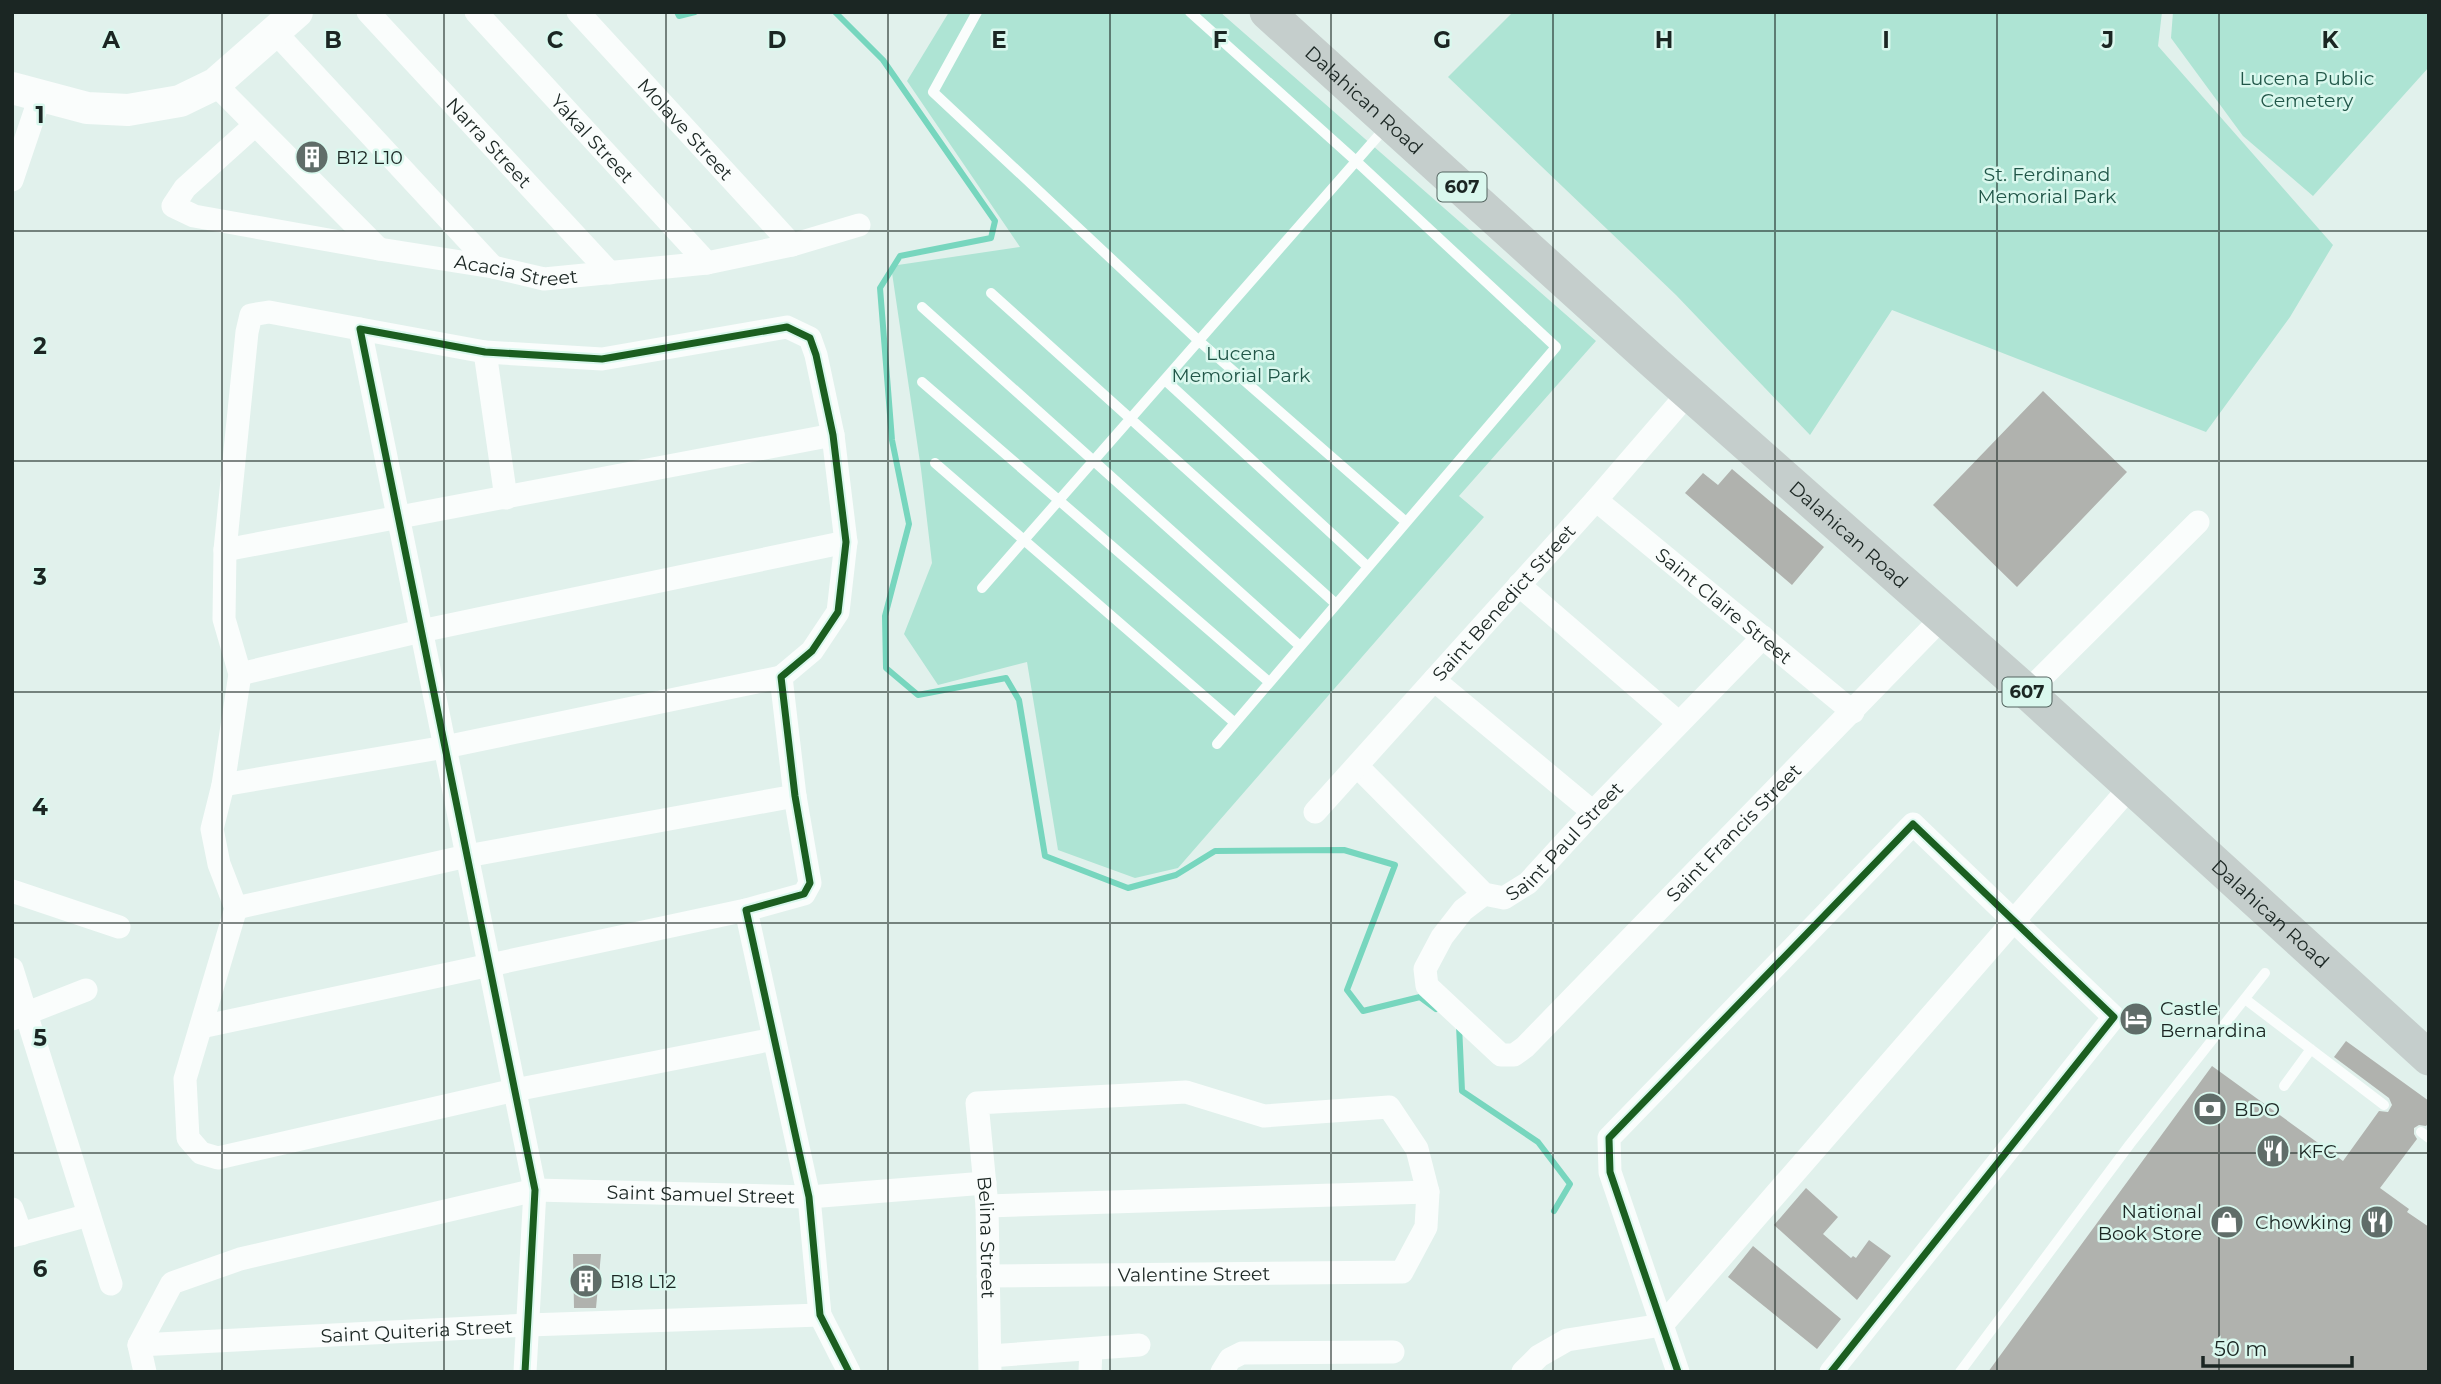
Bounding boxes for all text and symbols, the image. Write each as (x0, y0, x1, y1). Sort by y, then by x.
text: A (101, 26, 120, 54)
text: B (324, 26, 342, 54)
text: C (547, 26, 564, 54)
text: D (768, 26, 787, 54)
text: E (991, 26, 1007, 54)
text: F (1213, 26, 1228, 54)
text: G (1433, 26, 1451, 54)
text: H (1655, 26, 1673, 54)
text: I (1882, 26, 1890, 54)
text: J (2101, 26, 2114, 54)
text: K (2321, 26, 2339, 54)
street label: Dalahican Road (1300, 41, 1427, 159)
park label: Lucena Public Cemetery (2239, 67, 2375, 112)
street label: Molave Street (633, 74, 738, 185)
street label: Yakal Street (546, 90, 639, 188)
street label: Narra Street (441, 93, 536, 193)
text: 1 (35, 101, 45, 129)
building icon: B12 L10 (293, 138, 331, 176)
place label: B12 L10 (336, 146, 403, 169)
park label: St. Ferdinand Memorial Park (1978, 163, 2117, 208)
road number: 607 (1438, 172, 1486, 202)
street label: Acacia Street (453, 250, 579, 291)
text: 2 (33, 332, 47, 360)
park label: Lucena Memorial Park (1172, 342, 1311, 387)
street label: Dalahican Road (1784, 476, 1913, 593)
street label: Saint Benedict Street (1428, 520, 1581, 686)
street label: Saint Claire Street (1651, 543, 1797, 669)
text: 3 (32, 563, 47, 591)
road number: 607 (2002, 678, 2052, 706)
street label: Saint Francis Street (1662, 759, 1806, 907)
street label: Saint Paul Street (1502, 777, 1628, 906)
text: 4 (32, 793, 48, 821)
street label: Dalahican Road (2207, 855, 2334, 973)
place label: Castle Bernardina (2160, 997, 2267, 1042)
hotel icon: Castle Bernardina (2117, 1000, 2155, 1038)
text: 5 (33, 1024, 47, 1052)
bank icon: BDO (2191, 1090, 2229, 1128)
place label: BDO (2234, 1098, 2280, 1121)
restaurant icon: KFC (2254, 1132, 2292, 1170)
place label: KFC (2298, 1140, 2337, 1163)
street label: Belina Street (972, 1175, 1000, 1299)
street label: Saint Samuel Street (606, 1181, 796, 1209)
place label: National Book Store (2098, 1200, 2202, 1245)
shop icon: National Book Store (2208, 1203, 2246, 1241)
restaurant icon: Chowking (2358, 1203, 2396, 1241)
place label: Chowking (2255, 1211, 2352, 1234)
text: 6 (33, 1255, 48, 1283)
building icon: B18 L12 (567, 1262, 605, 1300)
street label: Valentine Street (1118, 1262, 1271, 1287)
place label: B18 L12 (610, 1270, 677, 1293)
street label: Saint Quiteria Street (320, 1315, 514, 1348)
scale bar (2203, 1324, 2352, 1368)
text: 50 m (2214, 1336, 2268, 1361)

